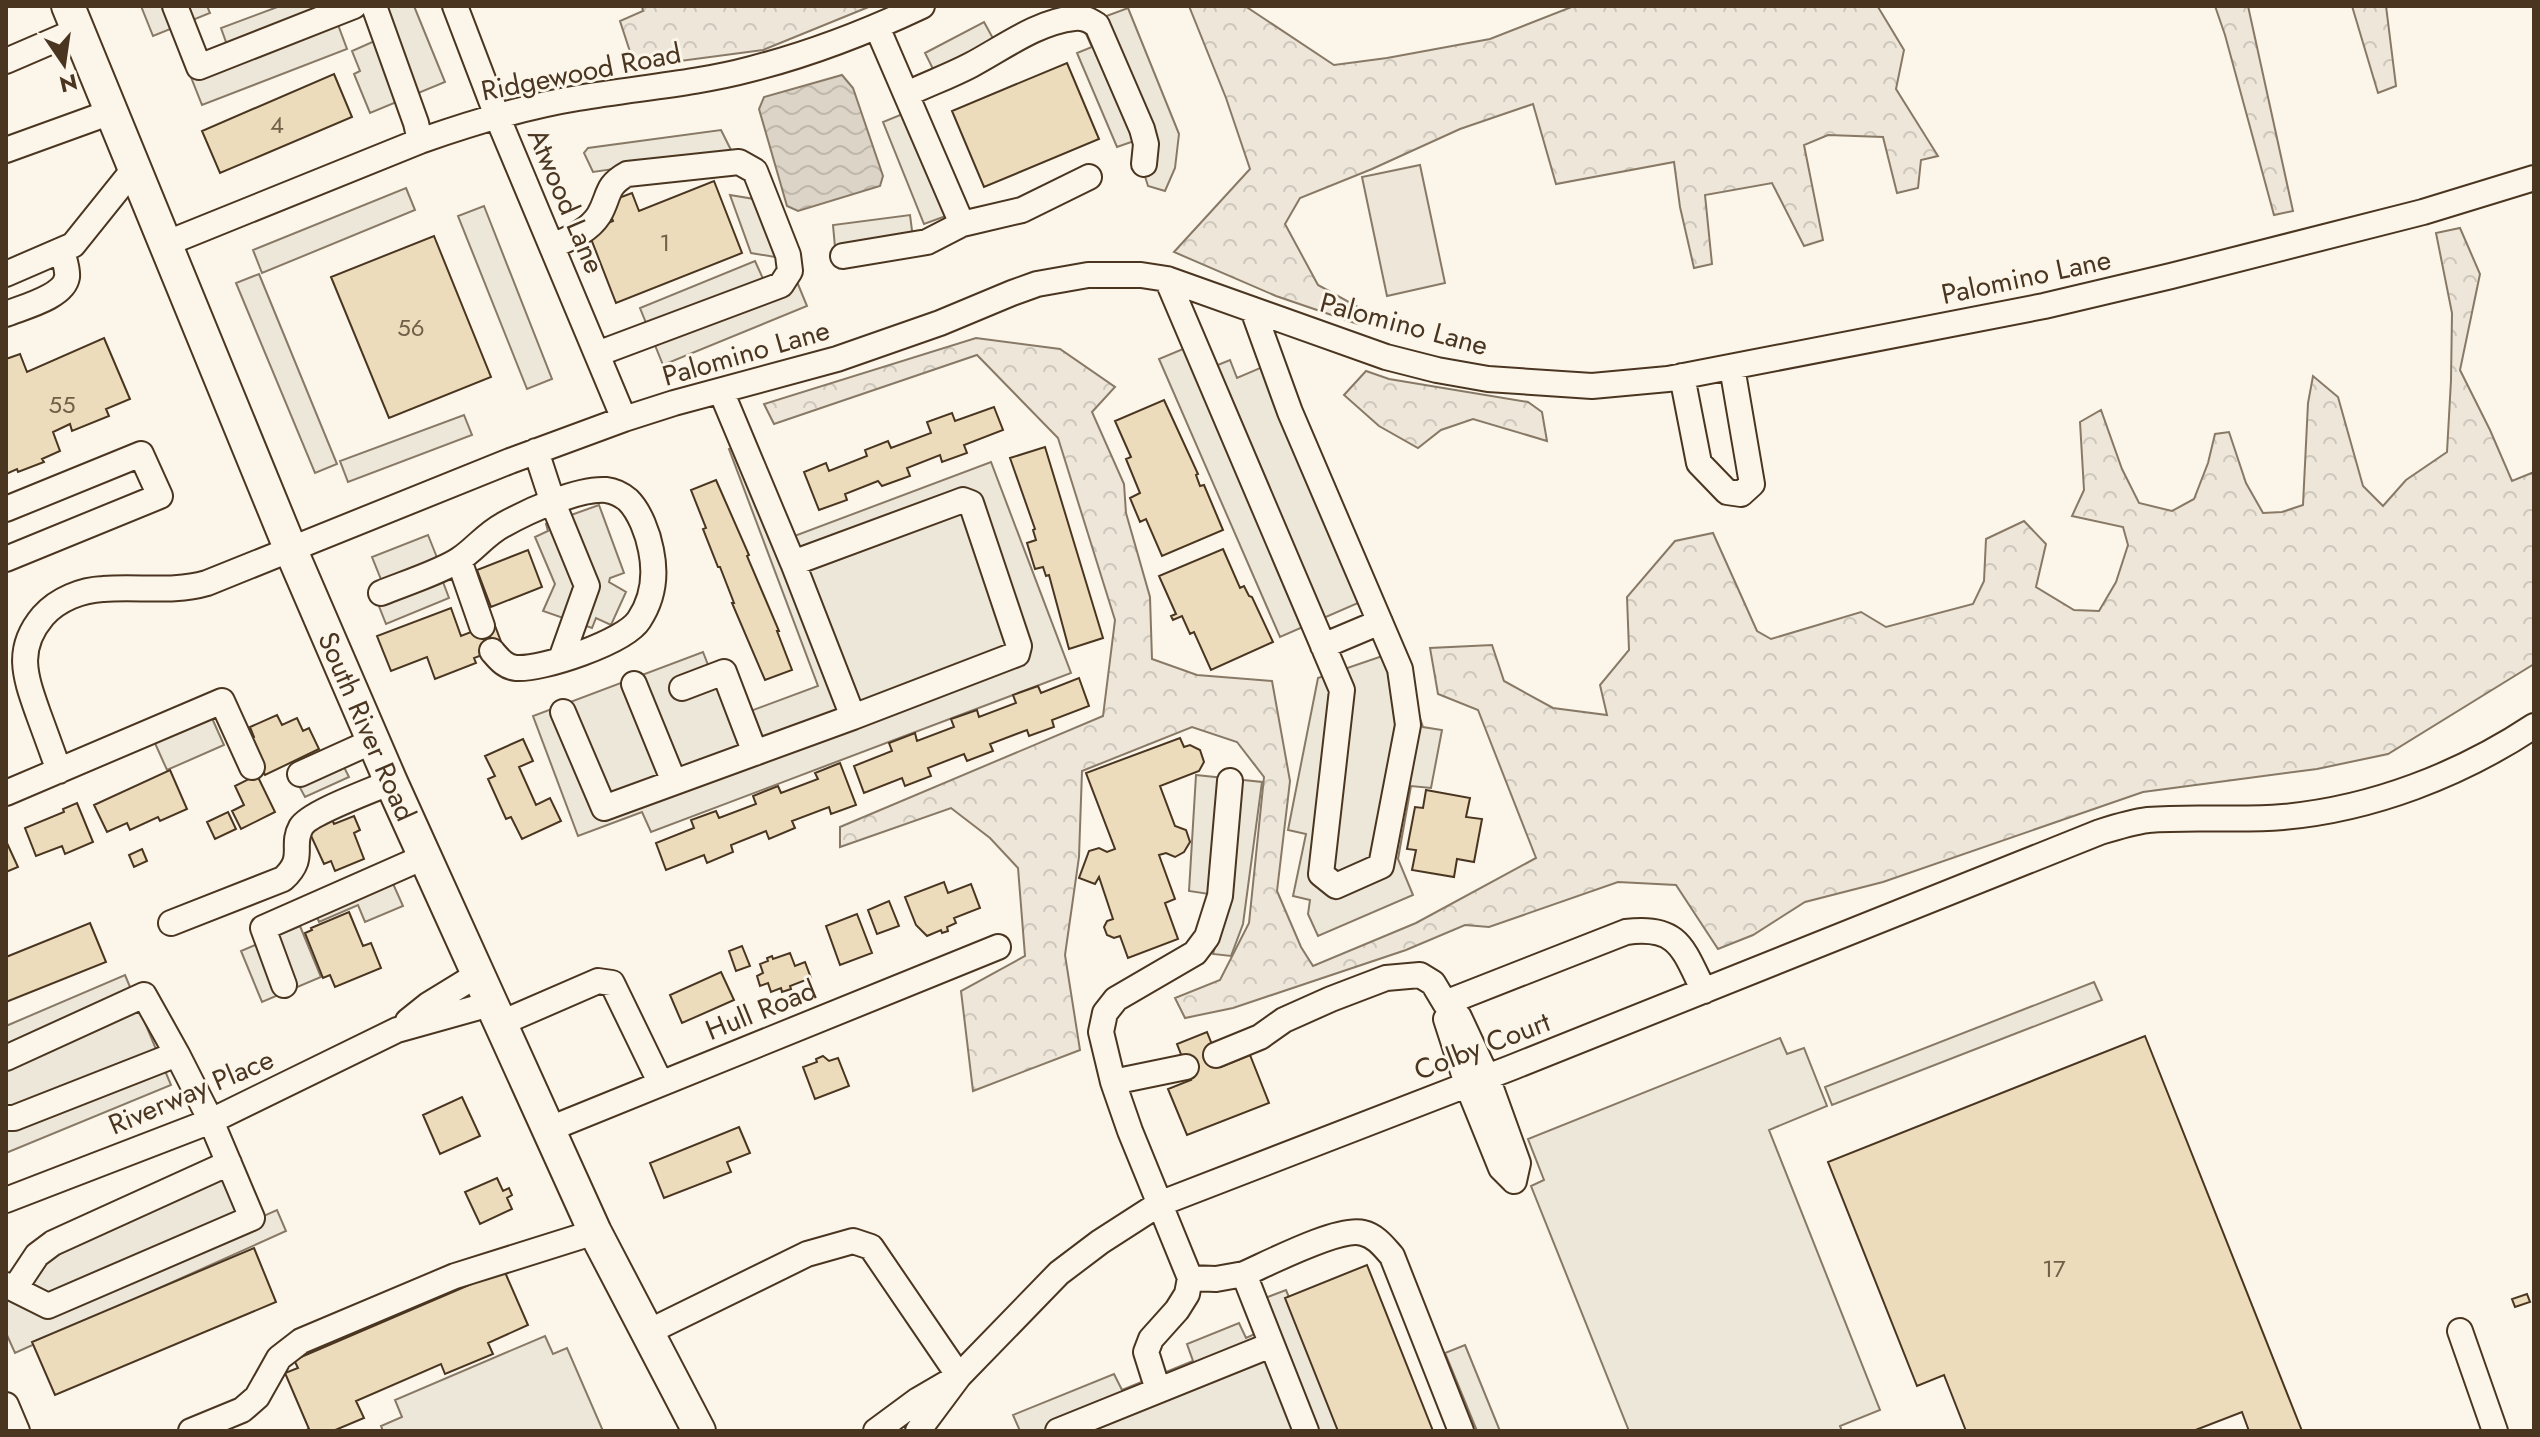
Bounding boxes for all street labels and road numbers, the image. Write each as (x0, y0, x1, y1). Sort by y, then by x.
street label: Ridgewood Road (478, 33, 684, 111)
street label: Atwood Lane (517, 122, 615, 280)
street label: Palomino Lane (1937, 239, 2115, 315)
street label: Palomino Lane (1315, 282, 1493, 366)
street label: Palomino Lane (657, 310, 835, 396)
street label: South River Road (308, 625, 427, 828)
street label: Hull Road (699, 969, 823, 1051)
street label: Colby Court (1408, 1001, 1556, 1091)
street label: Riverway Place (102, 1039, 280, 1145)

